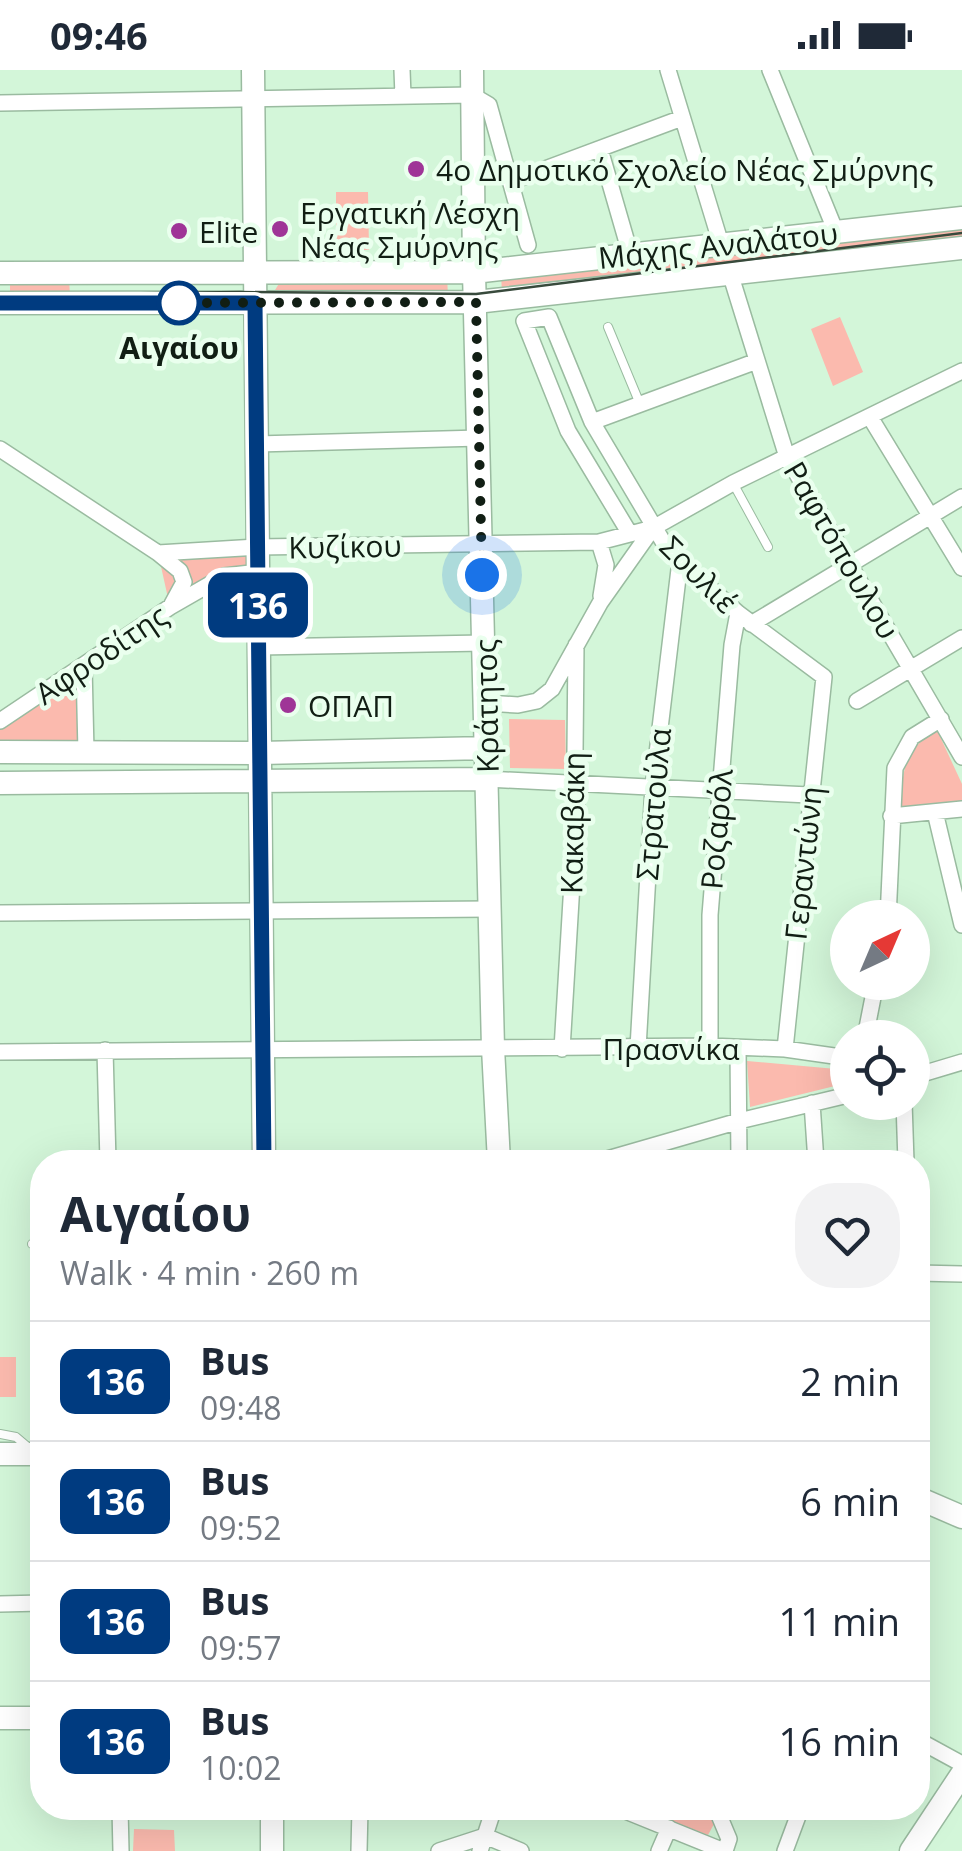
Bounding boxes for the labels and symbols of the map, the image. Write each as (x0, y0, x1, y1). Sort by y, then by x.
place label: 4o Δημοτικό Σχολείο Νέας Σμύρνης (436, 149, 934, 190)
marker: 4o Δημοτικό Σχολείο Νέας Σμύρνης (405, 158, 427, 180)
place label: Εργατική Λέσχη Νέας Σμύρνης (300, 192, 520, 267)
place label: Elite (199, 211, 258, 252)
street label: Μάχης Αναλάτου (596, 212, 840, 278)
marker: Εργατική Λέσχη Νέας Σμύρνης (269, 218, 291, 240)
marker: Elite (168, 220, 190, 242)
marker: Αιγαίου (158, 282, 200, 324)
place label: Αιγαίου (119, 327, 239, 368)
street label: Ραφτόπουλου (775, 454, 909, 646)
street label: Κυζίκου (288, 525, 402, 567)
street label: Σουλιέ (651, 526, 747, 622)
your location (457, 550, 507, 600)
line badge: 136 (200, 572, 316, 638)
street label: Αφροδίτης (27, 595, 175, 713)
street label: Κράτητος (464, 639, 508, 773)
place label: ΟΠΑΠ (308, 685, 394, 726)
marker: ΟΠΑΠ (277, 694, 299, 716)
street label: Στρατούλα (626, 726, 680, 882)
street label: Κακαβάκη (550, 752, 594, 894)
street label: Ροζαρόλ (690, 766, 742, 891)
street label: Γεραντώνη (775, 784, 831, 942)
north arrow (830, 900, 930, 1000)
street label: Πρασνίκα (602, 1028, 740, 1069)

